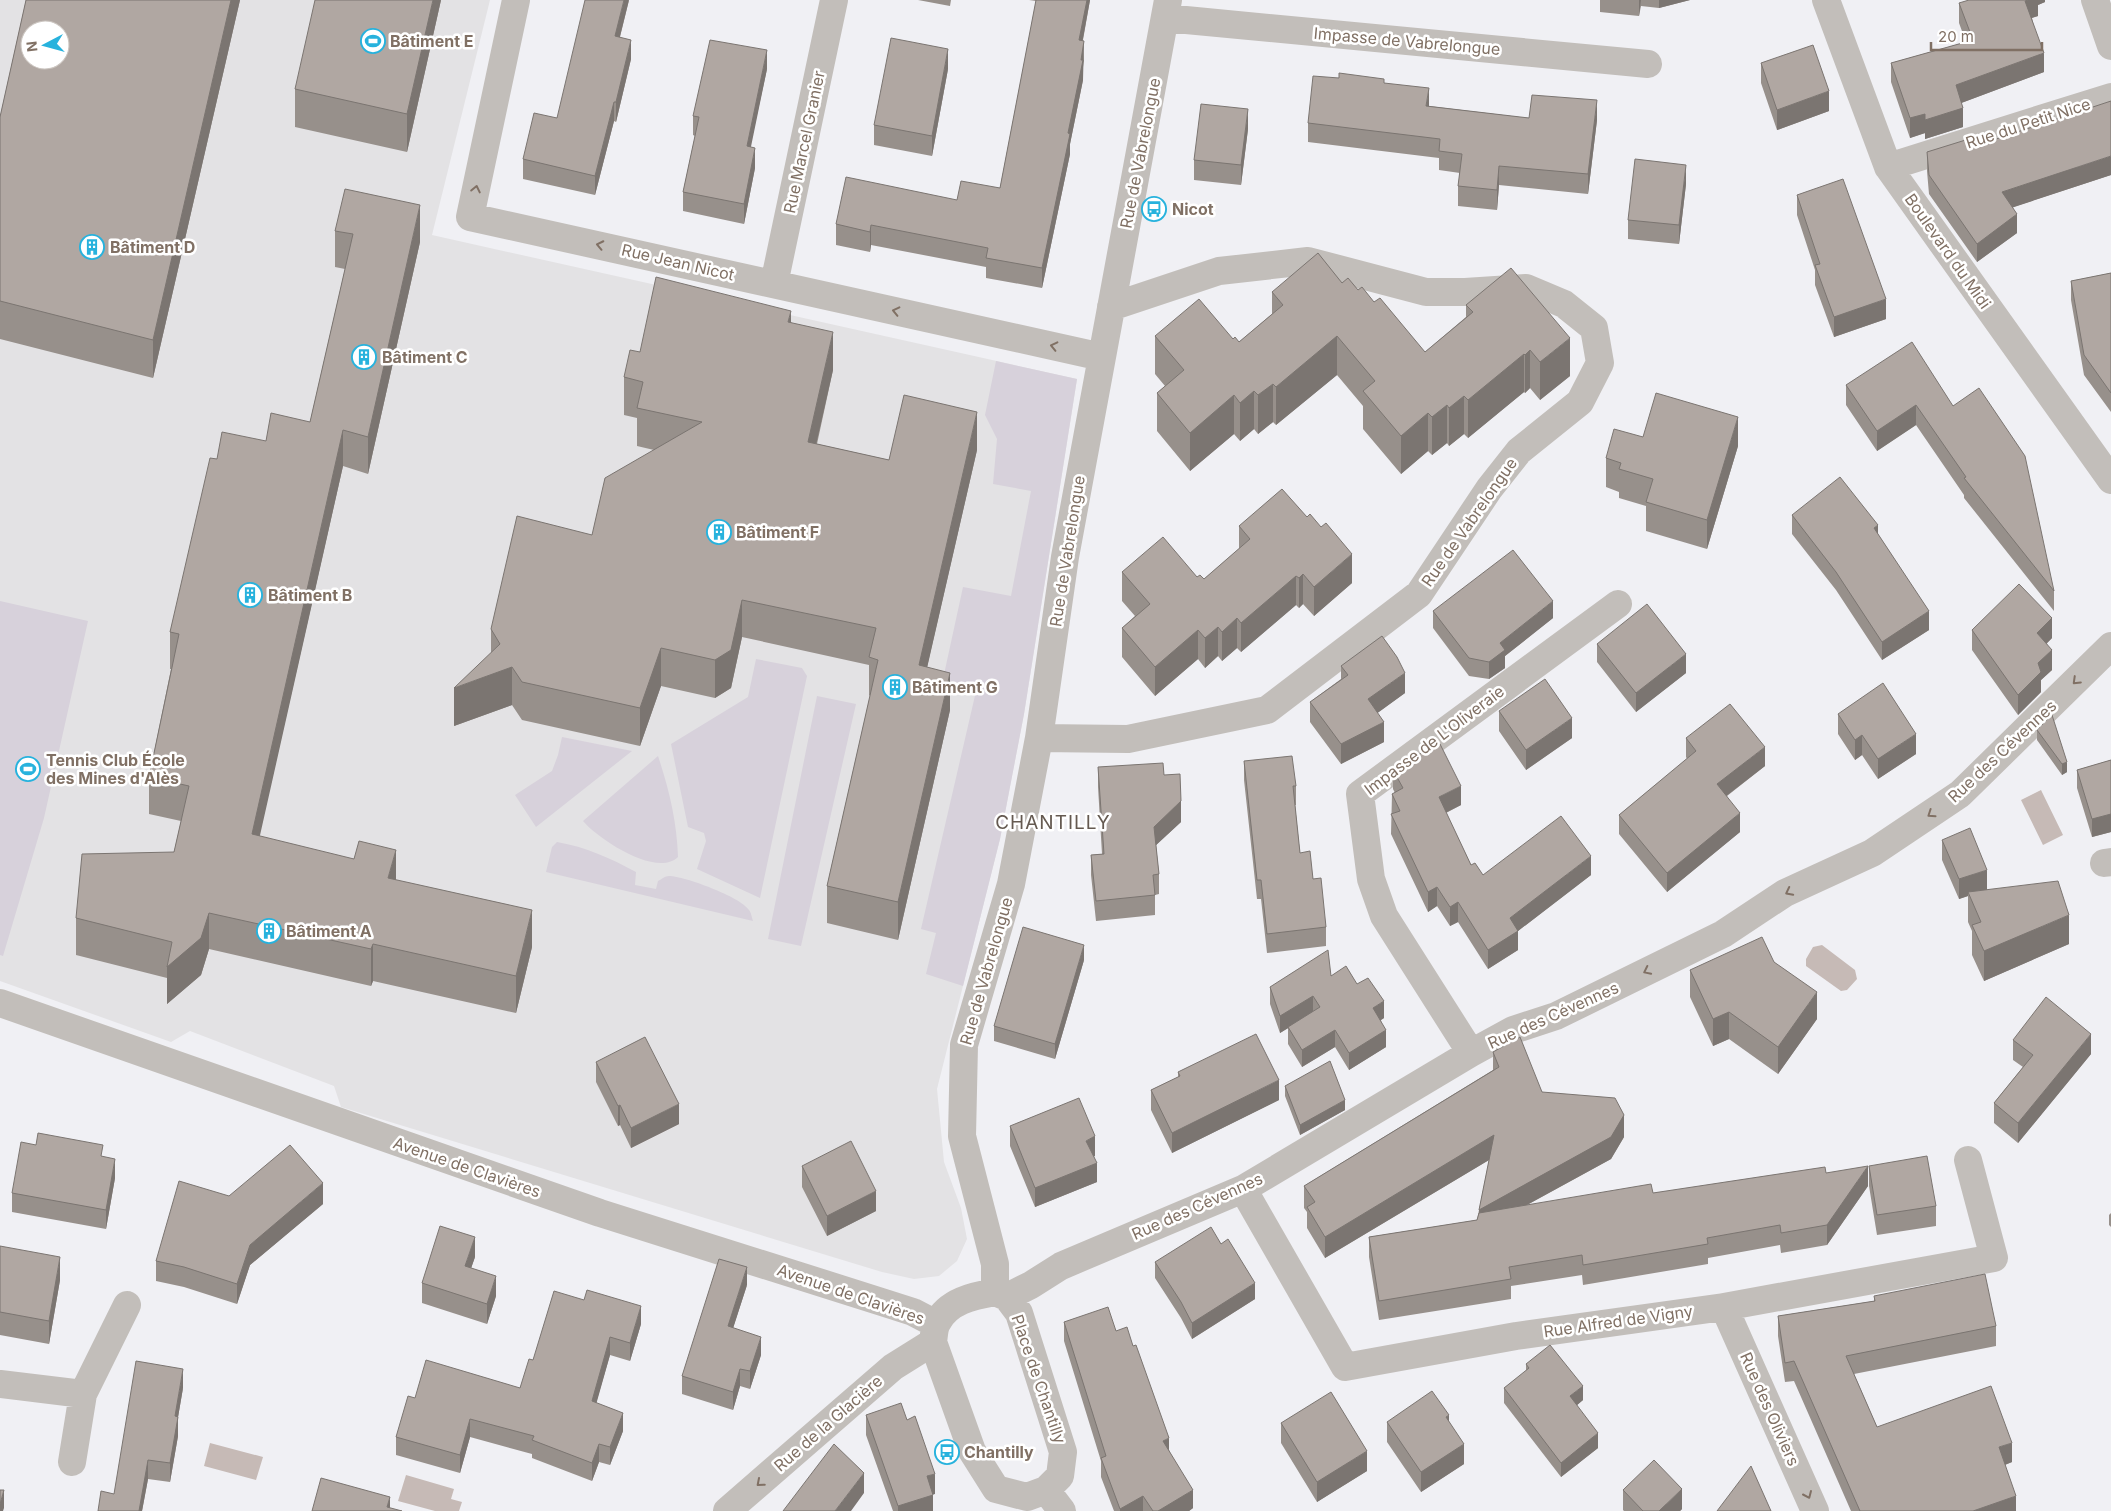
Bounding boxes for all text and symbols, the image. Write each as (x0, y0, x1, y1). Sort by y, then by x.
north arrow (20, 20, 70, 70)
scale bar (1931, 20, 2042, 52)
street label: Impasse de Vabrelongue (1313, 23, 1501, 59)
text: 20 m (1938, 27, 1974, 46)
sports icon: Bâtiment E (360, 28, 386, 54)
place label: Bâtiment E (390, 31, 474, 51)
text: N (23, 40, 41, 53)
street label: Rue Marcel Granier (779, 69, 829, 215)
street label: Rue de Vabrelongue (1116, 76, 1164, 230)
street label: Rue du Petit Nice (1963, 93, 2093, 153)
one-way arrow (470, 184, 481, 193)
street label: Boulevard du Midi (1901, 190, 1995, 312)
bus stop icon: Nicot (1141, 196, 1167, 222)
place label: Nicot (1172, 199, 1214, 219)
building icon: Bâtiment D (79, 234, 105, 260)
place label: Bâtiment D (110, 237, 195, 257)
street label: Rue Jean Nicot (620, 239, 736, 285)
one-way arrow (596, 240, 605, 251)
one-way arrow (891, 306, 900, 317)
one-way arrow (1050, 341, 1059, 352)
building icon: Bâtiment C (351, 344, 377, 370)
place label: Bâtiment C (382, 347, 468, 367)
street label: Rue de Vabrelongue (1417, 454, 1521, 590)
street label: Rue de Vabrelongue (1045, 474, 1089, 628)
building icon: Bâtiment F (706, 519, 732, 545)
place label: Bâtiment F (736, 522, 819, 542)
building icon: Bâtiment B (237, 582, 263, 608)
place label: Bâtiment B (268, 585, 352, 605)
building icon: Bâtiment G (882, 674, 908, 700)
one-way arrow (2073, 675, 2082, 684)
place label: Bâtiment G (912, 677, 998, 697)
street label: Impasse de L'Oliveraie (1360, 681, 1508, 799)
street label: Rue des Cévennes (1944, 696, 2060, 806)
place label: Tennis Club École des Mines d'Alès (46, 750, 185, 788)
sports icon: Tennis Club École des Mines d'Alès (15, 756, 41, 782)
one-way arrow (1927, 808, 1937, 817)
district label: CHANTILLY (995, 811, 1111, 834)
one-way arrow (1785, 886, 1794, 896)
street label: Rue de Vabrelongue (955, 895, 1017, 1047)
building icon: Bâtiment A (256, 918, 282, 944)
place label: Bâtiment A (286, 921, 372, 941)
one-way arrow (1644, 965, 1653, 975)
street label: Rue des Cévennes (1485, 977, 1621, 1053)
street label: Avenue de Clavières (391, 1132, 543, 1202)
street label: Rue des Cévennes (1129, 1168, 1265, 1244)
street label: Avenue de Clavières (775, 1259, 927, 1329)
street label: Rue Alfred de Vigny (1542, 1301, 1694, 1341)
street label: Place de Chantilly (1008, 1312, 1070, 1446)
street label: Rue des Oliviers (1736, 1349, 1804, 1469)
street label: Rue de la Glacière (770, 1371, 886, 1475)
bus stop icon: Chantilly (934, 1439, 960, 1465)
place label: Chantilly (964, 1442, 1034, 1462)
one-way arrow (756, 1477, 765, 1486)
one-way arrow (1802, 1490, 1813, 1499)

